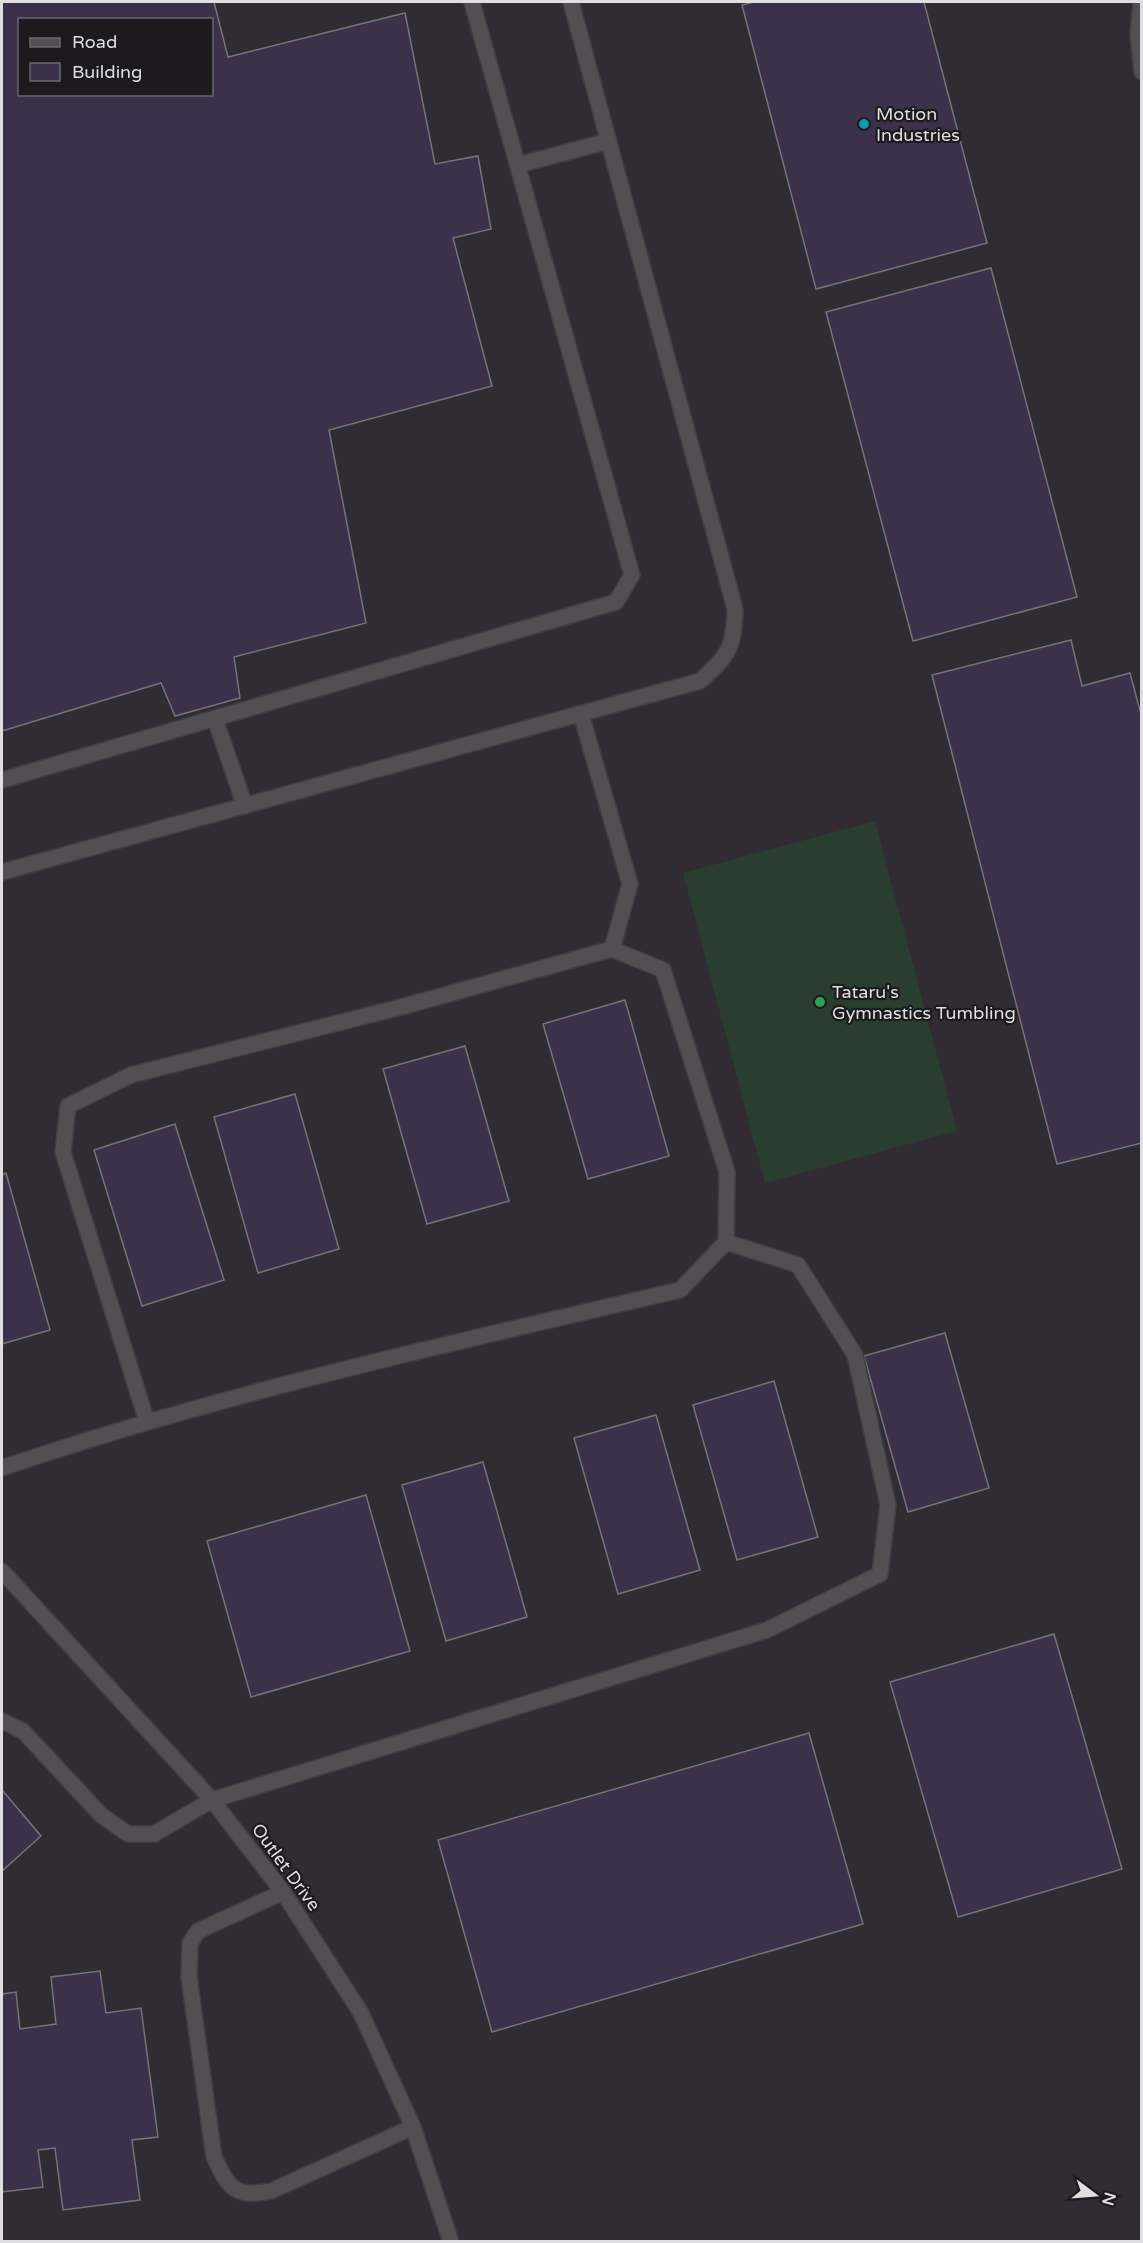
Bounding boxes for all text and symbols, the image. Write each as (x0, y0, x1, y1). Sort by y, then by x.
legend (18, 18, 213, 96)
text: Road (72, 31, 117, 53)
text: Building (72, 61, 142, 83)
place label: Motion Industries (876, 103, 960, 146)
marker: Motion Industries (857, 117, 871, 131)
place label: Tataru's Gymnastics Tumbling (832, 981, 1016, 1024)
marker: Tataru's Gymnastics Tumbling (813, 995, 827, 1009)
street label: Outlet Drive (247, 1819, 325, 1915)
north arrow (1065, 2165, 1125, 2225)
text: N (1097, 2190, 1120, 2208)

